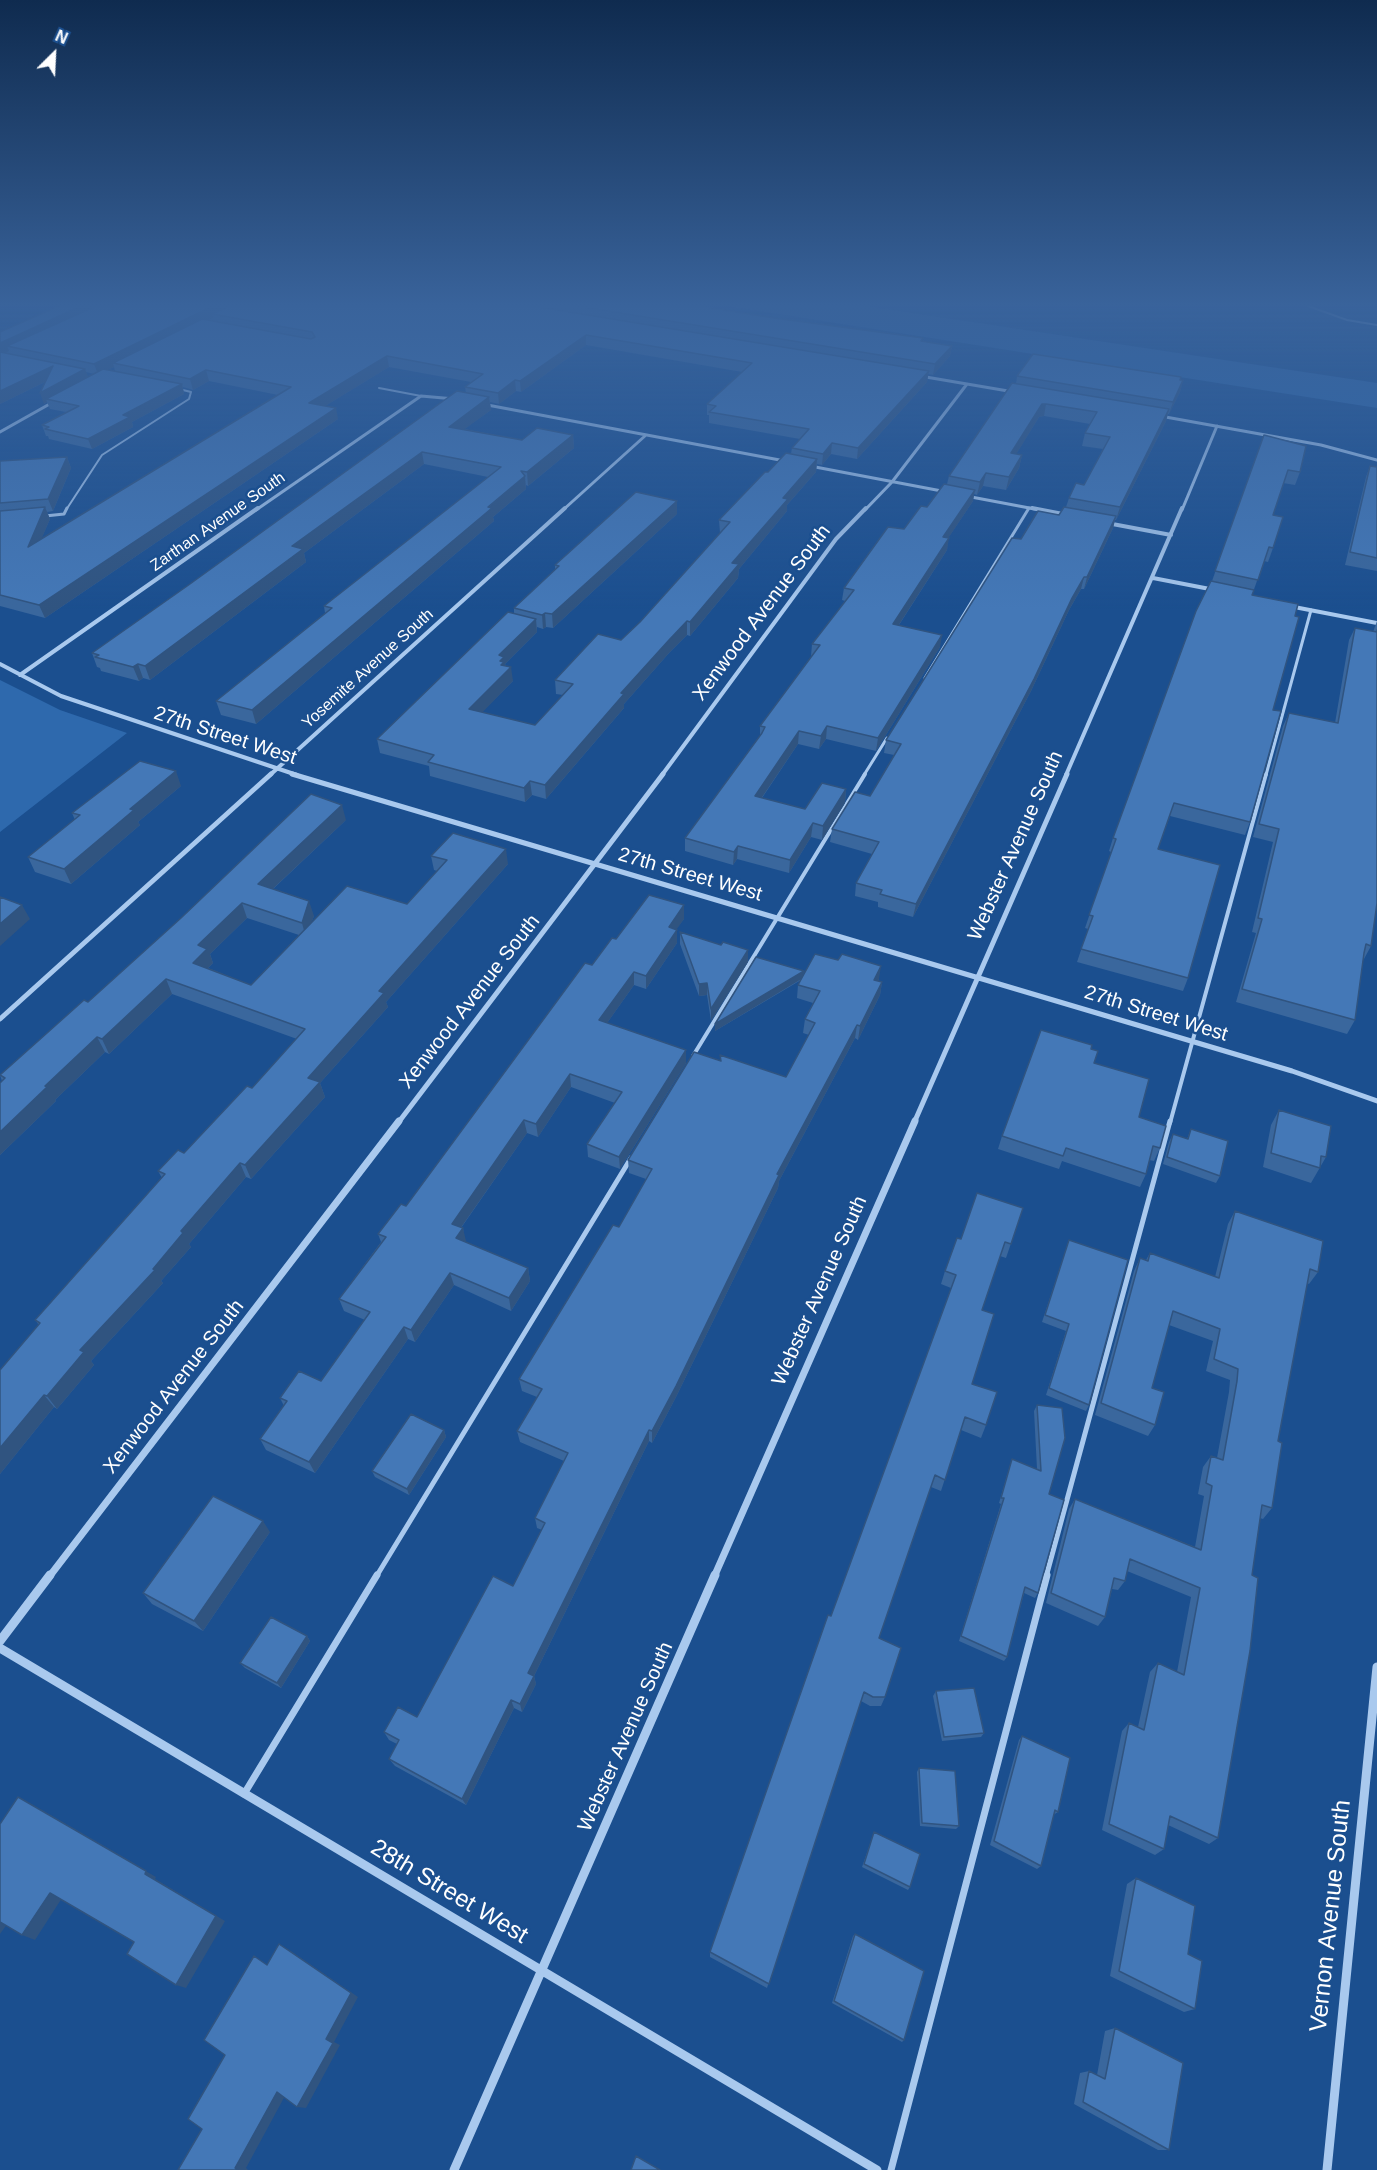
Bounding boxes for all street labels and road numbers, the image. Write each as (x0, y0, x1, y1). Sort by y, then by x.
street label: Zarthan Avenue South (147, 468, 289, 576)
street label: Xenwood Avenue South (688, 520, 836, 706)
street label: Yosemite Avenue South (298, 605, 438, 733)
street label: 27th Street West (151, 702, 299, 770)
street label: Webster Avenue South (963, 748, 1069, 944)
street label: 27th Street West (615, 843, 765, 907)
street label: Xenwood Avenue South (395, 910, 545, 1094)
street label: 27th Street West (1081, 981, 1231, 1047)
street label: Webster Avenue South (767, 1193, 873, 1389)
street label: Xenwood Avenue South (99, 1295, 249, 1479)
street label: Webster Avenue South (573, 1639, 679, 1835)
street label: Vernon Avenue South (1304, 1799, 1358, 2033)
street label: 28th Street West (365, 1834, 533, 1950)

